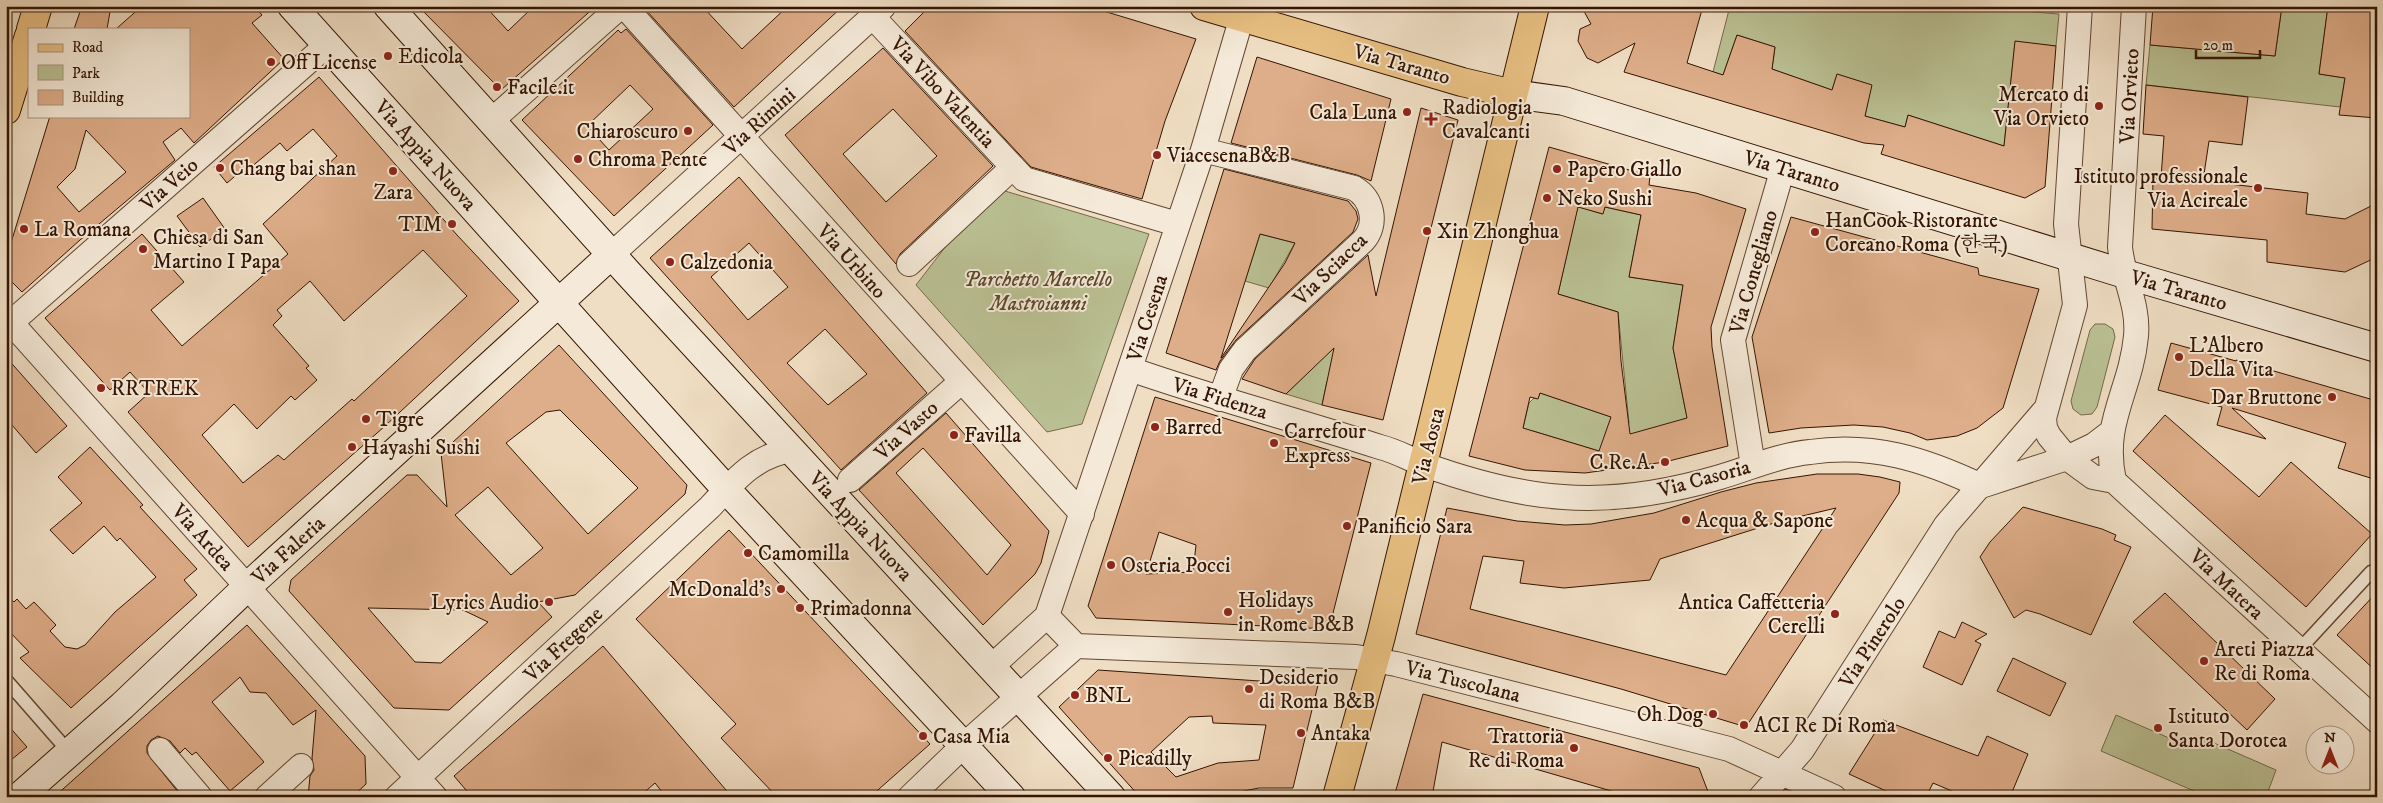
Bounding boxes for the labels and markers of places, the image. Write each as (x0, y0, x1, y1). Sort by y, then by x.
place label: Edicola (398, 44, 463, 70)
place label: Off License (281, 50, 377, 76)
marker: Edicola (382, 50, 394, 62)
marker: Off License (265, 56, 277, 68)
place label: Facile.it (507, 75, 575, 101)
marker: Facile.it (491, 81, 503, 93)
place label: Mercato di Via Orvieto (1993, 82, 2089, 132)
place label: Radiologia Cavalcanti (1442, 95, 1532, 145)
place label: Cala Luna (1309, 100, 1397, 126)
marker: Mercato di Via Orvieto (2093, 100, 2105, 112)
marker: Cala Luna (1401, 106, 1413, 118)
marker: Radiologia Cavalcanti (1424, 112, 1438, 126)
place label: Chiaroscuro (576, 119, 678, 145)
marker: Chiaroscuro (682, 125, 694, 137)
place label: ViacesenaB&B (1166, 143, 1291, 169)
place label: Chroma Pente (588, 147, 707, 173)
marker: ViacesenaB&B (1151, 149, 1163, 161)
marker: Chroma Pente (572, 153, 584, 165)
place label: Chang bai shan (230, 156, 356, 182)
place label: Papero Giallo (1567, 157, 1682, 183)
marker: Chang bai shan (214, 162, 226, 174)
marker: Papero Giallo (1551, 163, 1563, 175)
place label: Istituto professionale Via Acireale (2074, 164, 2248, 214)
marker: Zara (387, 165, 399, 177)
place label: Zara (373, 180, 413, 206)
marker: Istituto professionale Via Acireale (2252, 182, 2264, 194)
place label: Neko Sushi (1557, 186, 1652, 212)
marker: Neko Sushi (1541, 192, 1553, 204)
place label: HanCook Ristorante Coreano Roma (한쿡) (1825, 208, 2008, 258)
place label: TIM (398, 212, 442, 238)
place label: La Romana (34, 217, 131, 243)
marker: TIM (446, 218, 458, 230)
place label: Xin Zhonghua (1437, 219, 1559, 245)
marker: La Romana (18, 223, 30, 235)
place label: Chiesa di San Martino I Papa (153, 225, 280, 275)
marker: Xin Zhonghua (1421, 225, 1433, 237)
marker: HanCook Ristorante Coreano Roma (한쿡) (1809, 226, 1821, 238)
marker: Chiesa di San Martino I Papa (137, 243, 149, 255)
place label: Calzedonia (680, 250, 773, 276)
marker: Calzedonia (664, 256, 676, 268)
place label: L’Albero Della Vita (2189, 333, 2274, 383)
marker: L’Albero Della Vita (2173, 351, 2185, 363)
place label: RRTREK (111, 376, 199, 402)
marker: RRTREK (95, 382, 107, 394)
place label: Dar Bruttone (2211, 385, 2322, 411)
marker: Dar Bruttone (2326, 391, 2338, 403)
place label: Tigre (376, 407, 424, 433)
marker: Tigre (360, 413, 372, 425)
place label: Barred (1165, 415, 1223, 441)
place label: Carrefour Express (1284, 419, 1366, 469)
marker: Barred (1149, 421, 1161, 433)
place label: Favilla (964, 423, 1021, 449)
marker: Favilla (948, 429, 960, 441)
place label: Hayashi Sushi (362, 435, 480, 461)
marker: Carrefour Express (1268, 437, 1280, 449)
marker: Hayashi Sushi (346, 441, 358, 453)
place label: C.Re.A. (1589, 450, 1655, 476)
marker: C.Re.A. (1659, 456, 1671, 468)
place label: Acqua & Sapone (1696, 508, 1834, 534)
place label: Panificio Sara (1357, 514, 1472, 540)
marker: Acqua & Sapone (1680, 514, 1692, 526)
marker: Panificio Sara (1341, 520, 1353, 532)
place label: Camomilla (758, 541, 850, 567)
marker: Camomilla (742, 547, 754, 559)
place label: Osteria Pocci (1121, 553, 1230, 579)
marker: Osteria Pocci (1105, 559, 1117, 571)
place label: McDonald's (668, 577, 771, 603)
marker: McDonald's (775, 583, 787, 595)
place label: Holidays in Rome B&B (1238, 588, 1355, 638)
place label: Lyrics Audio (431, 590, 539, 616)
place label: Antica Caffetteria Cerelli (1679, 590, 1825, 640)
marker: Lyrics Audio (543, 596, 555, 608)
place label: Primadonna (810, 596, 912, 622)
marker: Primadonna (794, 602, 806, 614)
marker: Holidays in Rome B&B (1222, 606, 1234, 618)
marker: Antica Caffetteria Cerelli (1829, 608, 1841, 620)
place label: Areti Piazza Re di Roma (2214, 637, 2314, 687)
marker: Areti Piazza Re di Roma (2198, 655, 2210, 667)
place label: Desiderio di Roma B&B (1259, 665, 1375, 715)
place label: BNL (1085, 683, 1131, 709)
marker: Desiderio di Roma B&B (1243, 683, 1255, 695)
marker: BNL (1069, 689, 1081, 701)
place label: Oh Dog (1637, 702, 1704, 728)
place label: Istituto Santa Dorotea (2168, 704, 2287, 754)
marker: Oh Dog (1707, 708, 1719, 720)
place label: ACI Re Di Roma (1754, 713, 1896, 739)
marker: ACI Re Di Roma (1738, 719, 1750, 731)
place label: Antaka (1311, 721, 1370, 747)
marker: Istituto Santa Dorotea (2152, 722, 2164, 734)
place label: Casa Mia (933, 724, 1010, 750)
place label: Trattoria Re di Roma (1468, 724, 1564, 774)
marker: Antaka (1295, 727, 1307, 739)
marker: Casa Mia (917, 730, 929, 742)
marker: Trattoria Re di Roma (1568, 742, 1580, 754)
place label: Picadilly (1118, 746, 1193, 772)
marker: Picadilly (1102, 752, 1114, 764)

